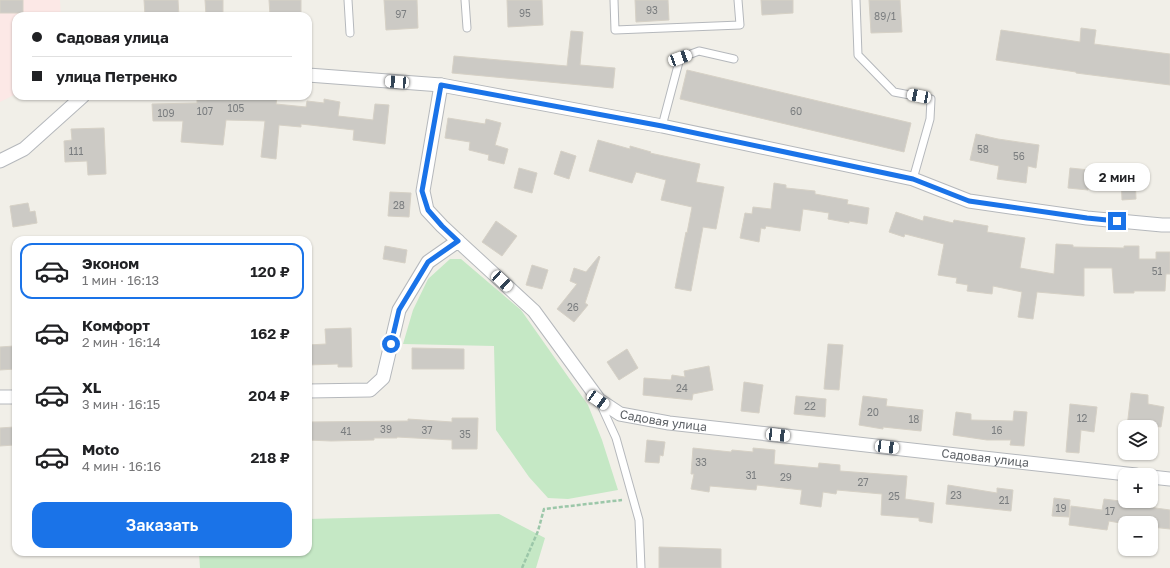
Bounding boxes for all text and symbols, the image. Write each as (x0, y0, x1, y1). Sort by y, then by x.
house number: 93 (646, 4, 658, 16)
house number: 95 (519, 7, 531, 19)
house number: 97 (395, 8, 407, 20)
house number: 89/1 (874, 10, 896, 22)
text: Садовая улица (56, 28, 169, 46)
car (667, 48, 693, 68)
text: улица Петренко (56, 67, 177, 85)
car (385, 75, 409, 89)
car (906, 88, 932, 104)
house number: 105 (228, 102, 245, 114)
house number: 107 (197, 105, 213, 117)
house number: 60 (790, 105, 802, 117)
house number: 109 (157, 107, 175, 119)
house number: 58 (977, 143, 989, 155)
house number: 111 (69, 145, 83, 157)
house number: 56 (1013, 150, 1025, 162)
callout: 2 мин (1084, 163, 1150, 191)
text: 2 мин (1099, 169, 1135, 185)
house number: 28 (393, 199, 405, 211)
route end (1108, 212, 1126, 230)
icon: car (34, 253, 70, 289)
text: Эконом (82, 254, 139, 272)
text: 120 ₽ (250, 262, 290, 280)
house number: 51 (1152, 265, 1162, 277)
car (489, 268, 515, 294)
text: 1 мин · 16:13 (82, 272, 159, 288)
house number: 26 (567, 301, 579, 313)
icon: car (34, 315, 70, 351)
text: Комфорт (82, 316, 150, 334)
text: 162 ₽ (250, 324, 290, 342)
text: 2 мин · 16:14 (82, 334, 161, 350)
route start (382, 335, 400, 353)
icon: car (34, 377, 70, 413)
text: XL (82, 378, 101, 396)
house number: 24 (676, 382, 688, 394)
text: 204 ₽ (248, 386, 290, 404)
car (585, 388, 611, 412)
text: 3 мин · 16:15 (82, 396, 160, 412)
house number: 22 (804, 400, 816, 412)
street label: Садовая улица (619, 406, 708, 434)
house number: 20 (867, 406, 879, 418)
house number: 12 (1077, 412, 1088, 424)
house number: 18 (909, 413, 919, 425)
map controls (1118, 420, 1158, 556)
button: layers (1118, 420, 1158, 460)
house number: 39 (380, 423, 392, 435)
house number: 37 (421, 424, 433, 436)
house number: 16 (992, 424, 1002, 436)
house number: 41 (341, 425, 352, 437)
house number: 35 (459, 428, 471, 440)
car (765, 428, 791, 442)
icon: car (34, 439, 70, 475)
text: Moto (82, 440, 119, 458)
car (874, 440, 900, 454)
street label: Садовая улица (941, 445, 1030, 470)
text: 218 ₽ (250, 448, 290, 466)
house number: 33 (695, 456, 707, 468)
text: 4 мин · 16:16 (82, 458, 161, 474)
button: + (1118, 468, 1158, 508)
house number: 31 (746, 469, 756, 481)
house number: 29 (780, 471, 792, 483)
house number: 27 (857, 476, 869, 488)
house number: 23 (950, 489, 962, 501)
house number: 25 (888, 490, 900, 502)
house number: 21 (999, 494, 1009, 506)
button: Заказать (32, 502, 292, 548)
house number: 19 (1056, 502, 1066, 514)
house number: 17 (1105, 505, 1115, 517)
button: − (1118, 516, 1158, 556)

